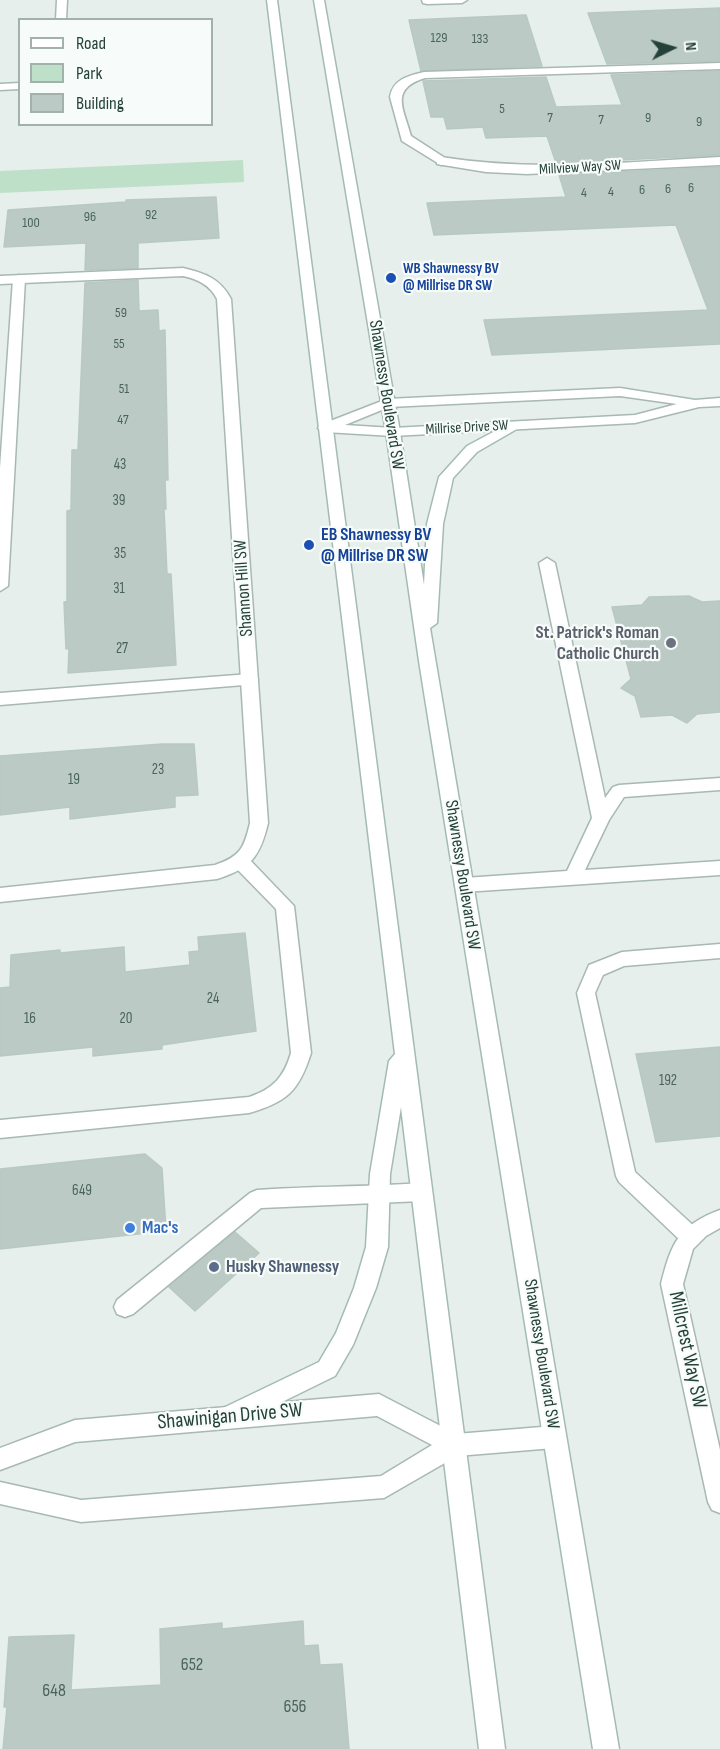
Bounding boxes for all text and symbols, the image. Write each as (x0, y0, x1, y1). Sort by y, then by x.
legend (18, 18, 213, 126)
north arrow (642, 18, 702, 78)
house number: 129 (430, 30, 448, 46)
house number: 133 (472, 31, 488, 47)
text: Road (76, 33, 106, 54)
text: N (681, 41, 700, 51)
text: Park (76, 63, 102, 84)
text: Building (76, 93, 124, 114)
house number: 5 (499, 101, 505, 117)
house number: 7 (547, 110, 553, 126)
house number: 9 (645, 110, 651, 126)
house number: 7 (598, 112, 604, 128)
house number: 9 (696, 114, 702, 130)
street label: Millview Way SW (539, 157, 621, 179)
house number: 6 (688, 180, 694, 196)
house number: 6 (665, 181, 671, 197)
house number: 6 (639, 182, 645, 198)
house number: 4 (608, 184, 614, 200)
house number: 4 (581, 185, 587, 201)
house number: 92 (145, 207, 157, 223)
house number: 96 (84, 209, 96, 225)
house number: 100 (22, 215, 40, 231)
place label: WB Shawnessy BV @ Millrise DR SW (403, 260, 499, 295)
marker: WB Shawnessy BV @ Millrise DR SW (384, 271, 398, 285)
house number: 59 (115, 305, 127, 321)
street label: Shawnessy Boulevard SW (363, 318, 409, 472)
house number: 55 (113, 336, 125, 352)
house number: 51 (119, 381, 129, 397)
house number: 47 (117, 412, 129, 428)
street label: Millrise Drive SW (425, 417, 509, 439)
house number: 43 (114, 456, 126, 474)
house number: 39 (113, 492, 125, 510)
place label: EB Shawnessy BV @ Millrise DR SW (321, 524, 431, 566)
marker: EB Shawnessy BV @ Millrise DR SW (302, 538, 316, 552)
street label: Shannon Hill SW (230, 539, 258, 637)
house number: 35 (114, 545, 126, 563)
house number: 31 (113, 580, 125, 598)
place label: St. Patrick's Roman Catholic Church (535, 622, 659, 664)
marker: St. Patrick's Roman Catholic Church (664, 636, 678, 650)
house number: 27 (116, 640, 128, 658)
house number: 23 (152, 761, 164, 779)
house number: 19 (68, 771, 80, 789)
street label: Shawnessy Boulevard SW (439, 798, 485, 952)
house number: 24 (207, 990, 219, 1008)
house number: 16 (24, 1010, 36, 1028)
house number: 20 (120, 1010, 132, 1028)
house number: 192 (659, 1072, 677, 1090)
house number: 649 (72, 1182, 92, 1200)
place label: Mac's (142, 1217, 178, 1239)
marker: Mac's (123, 1221, 137, 1235)
place label: Husky Shawnessy (226, 1256, 339, 1278)
marker: Husky Shawnessy (207, 1260, 221, 1274)
street label: Shawnessy Boulevard SW (518, 1277, 564, 1431)
street label: Millcrest Way SW (662, 1289, 712, 1411)
street label: Shawinigan Drive SW (156, 1398, 304, 1436)
house number: 652 (181, 1654, 203, 1676)
house number: 648 (42, 1680, 66, 1702)
house number: 656 (284, 1696, 306, 1718)

